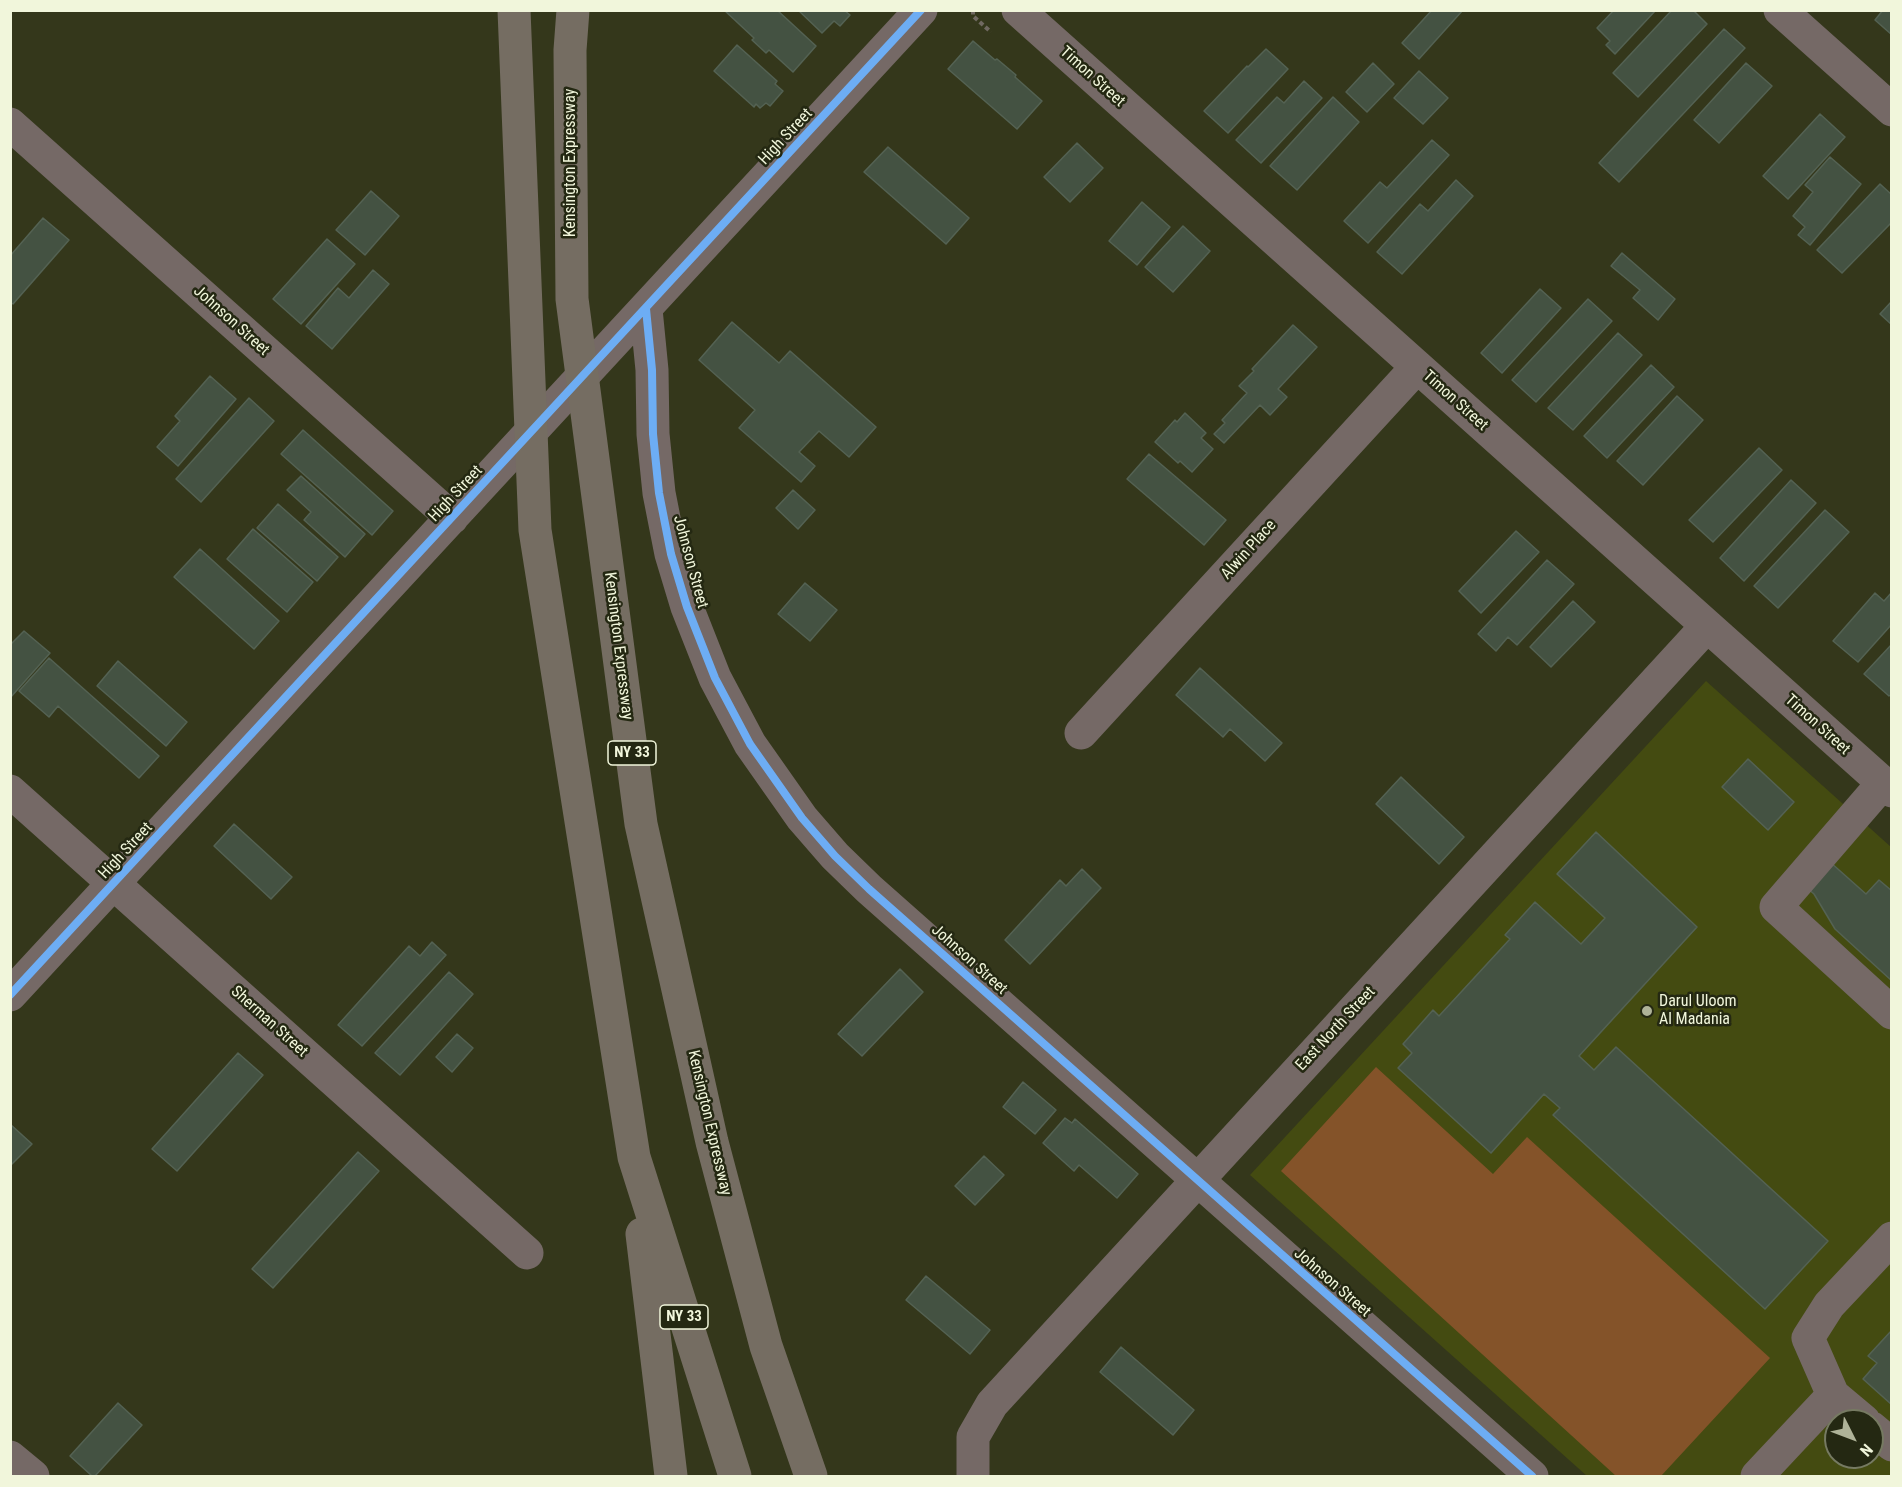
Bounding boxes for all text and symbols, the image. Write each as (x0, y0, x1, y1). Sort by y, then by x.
street label: Timon Street (1055, 43, 1129, 111)
street label: Kensington Expressway (561, 89, 581, 237)
street label: High Street (755, 105, 817, 169)
street label: Johnson Street (189, 282, 273, 360)
street label: Timon Street (1418, 367, 1492, 435)
street label: High Street (425, 462, 487, 526)
street label: Johnson Street (668, 513, 712, 611)
street label: Alwin Place (1217, 516, 1281, 584)
street label: Kensington Expressway (599, 571, 637, 721)
street label: Timon Street (1780, 691, 1854, 759)
road number: NY 33 (608, 741, 656, 765)
street label: High Street (95, 819, 157, 883)
street label: Johnson Street (927, 921, 1011, 999)
street label: Sherman Street (227, 982, 311, 1062)
street label: East North Street (1292, 983, 1380, 1075)
place label: Darul Uloom Al Madania (1659, 992, 1737, 1030)
marker: Darul Uloom Al Madania (1640, 1004, 1654, 1018)
street label: Kensington Expressway (683, 1048, 735, 1198)
street label: Johnson Street (1290, 1244, 1374, 1322)
road number: NY 33 (660, 1305, 708, 1329)
north arrow (1824, 1409, 1884, 1469)
text: N (1856, 1440, 1877, 1460)

